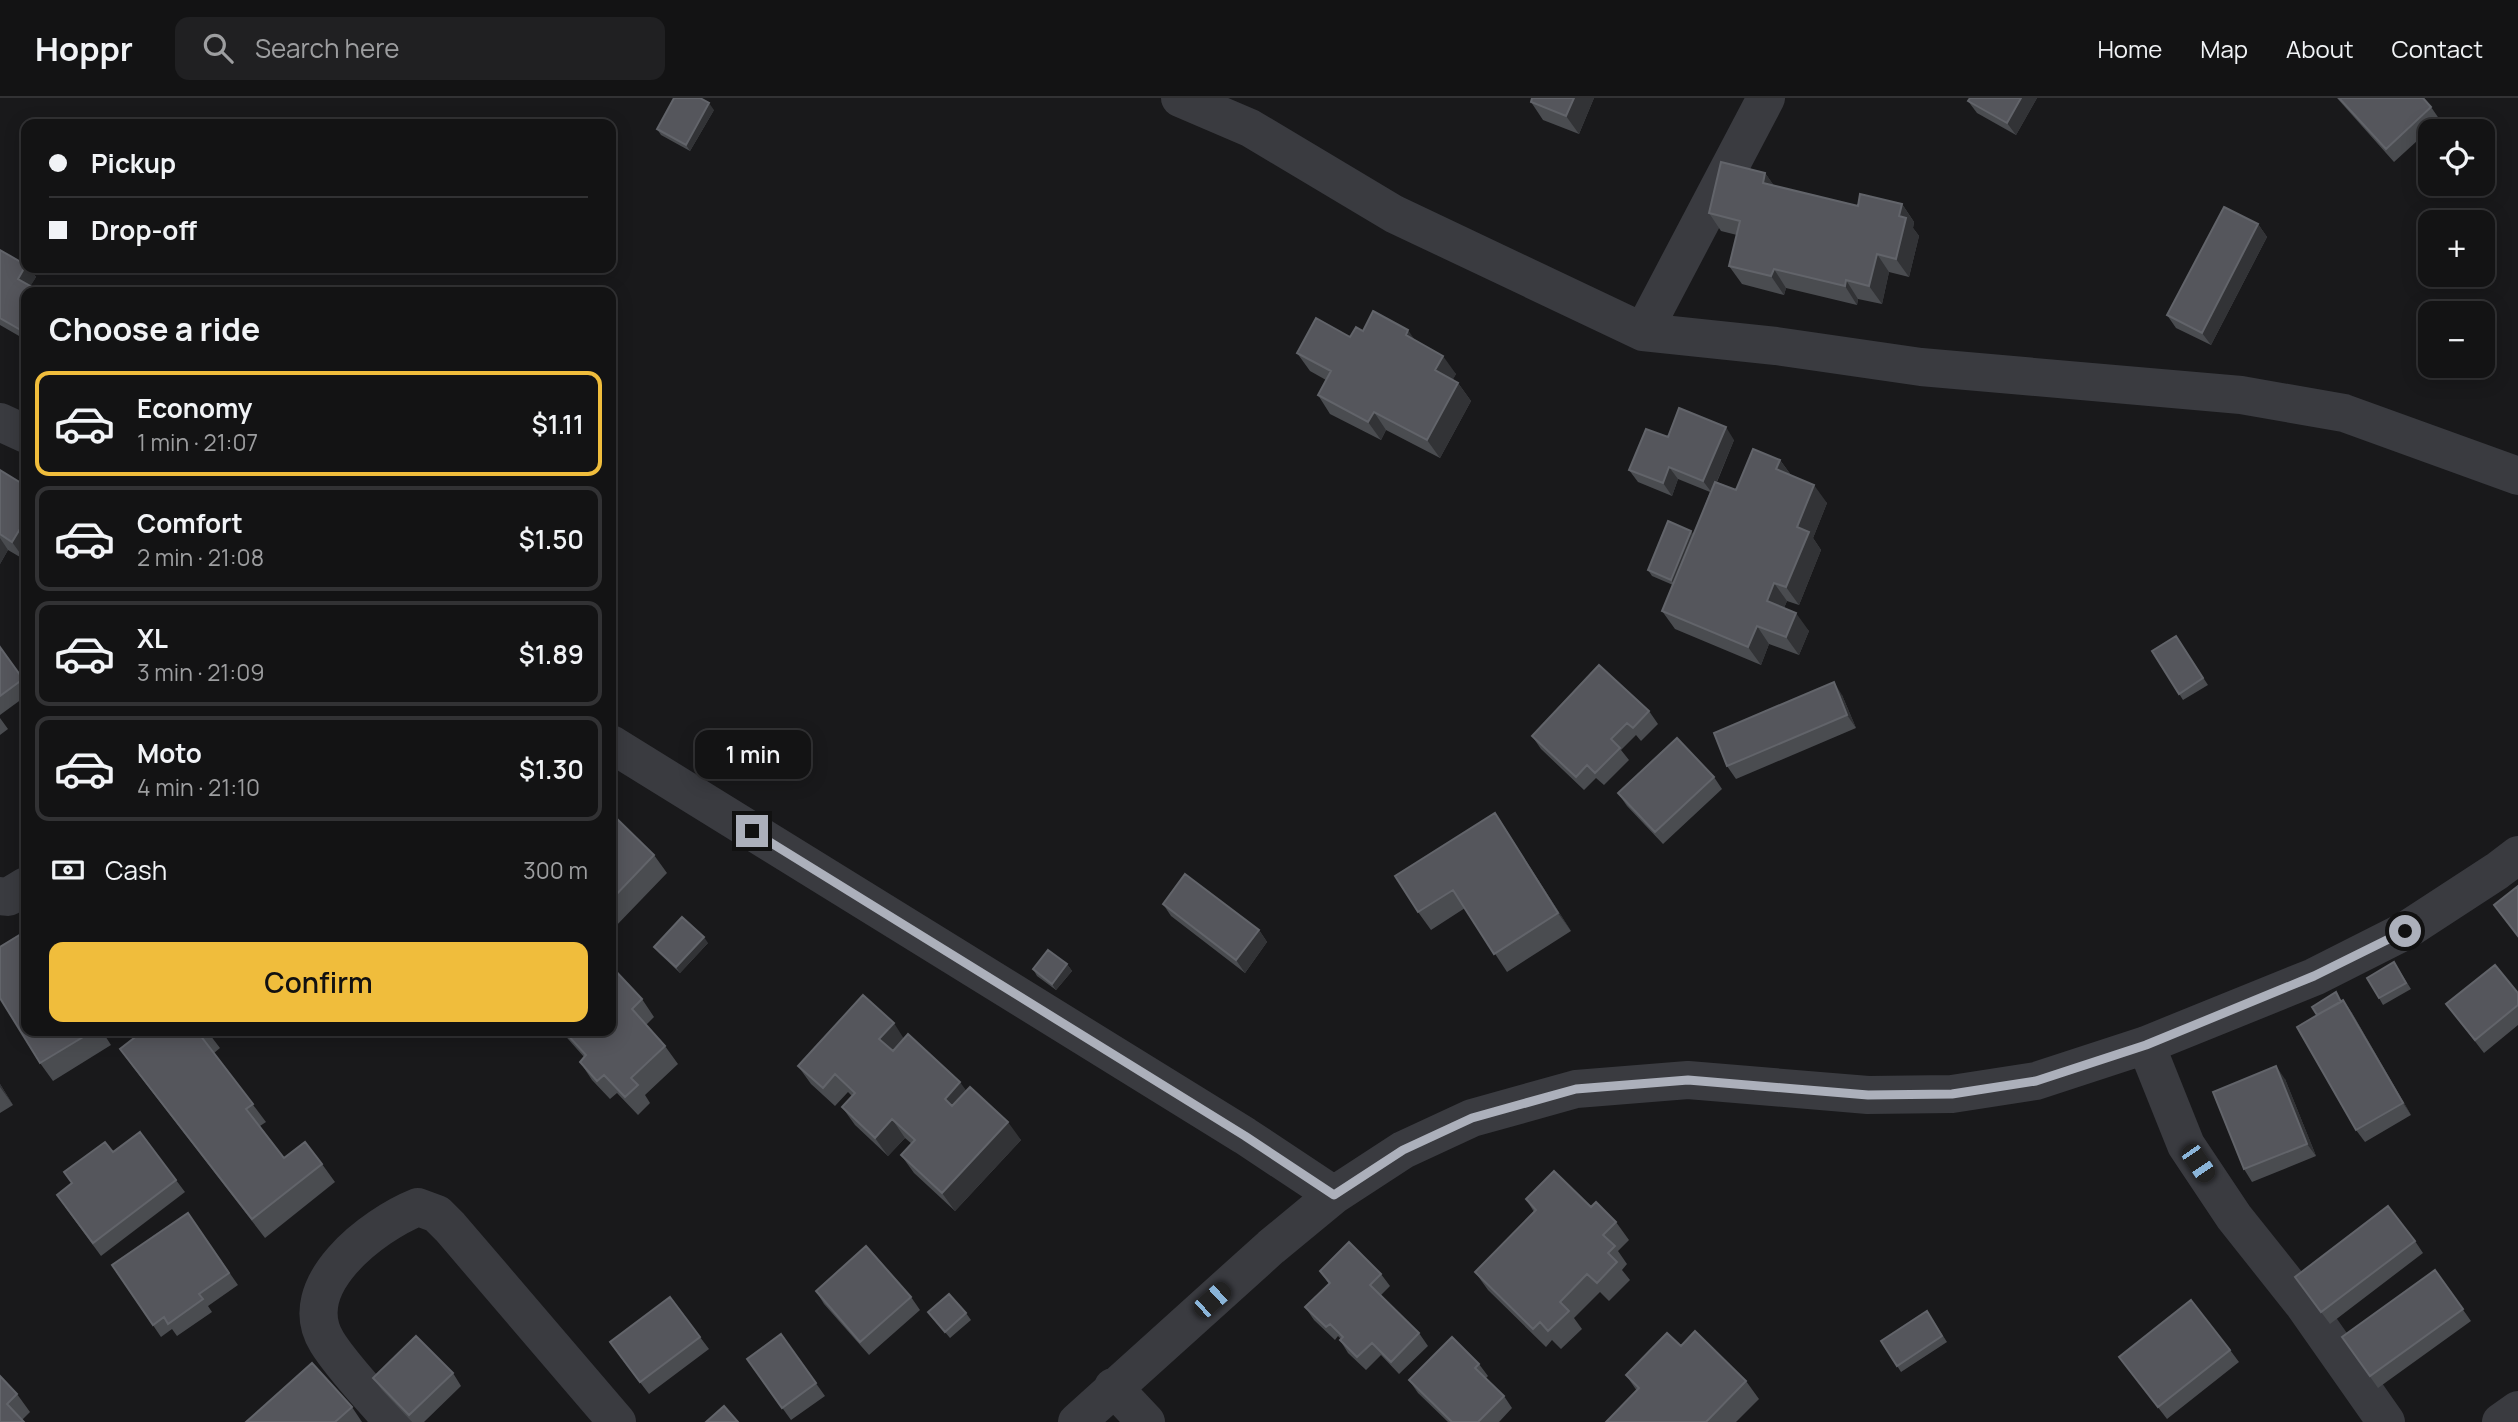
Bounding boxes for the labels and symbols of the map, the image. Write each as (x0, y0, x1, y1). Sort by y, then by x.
callout: 1 min (694, 730, 810, 778)
route end (736, 815, 768, 847)
route start (2389, 915, 2421, 947)
car (2178, 1140, 2219, 1186)
car (1190, 1278, 1235, 1322)

